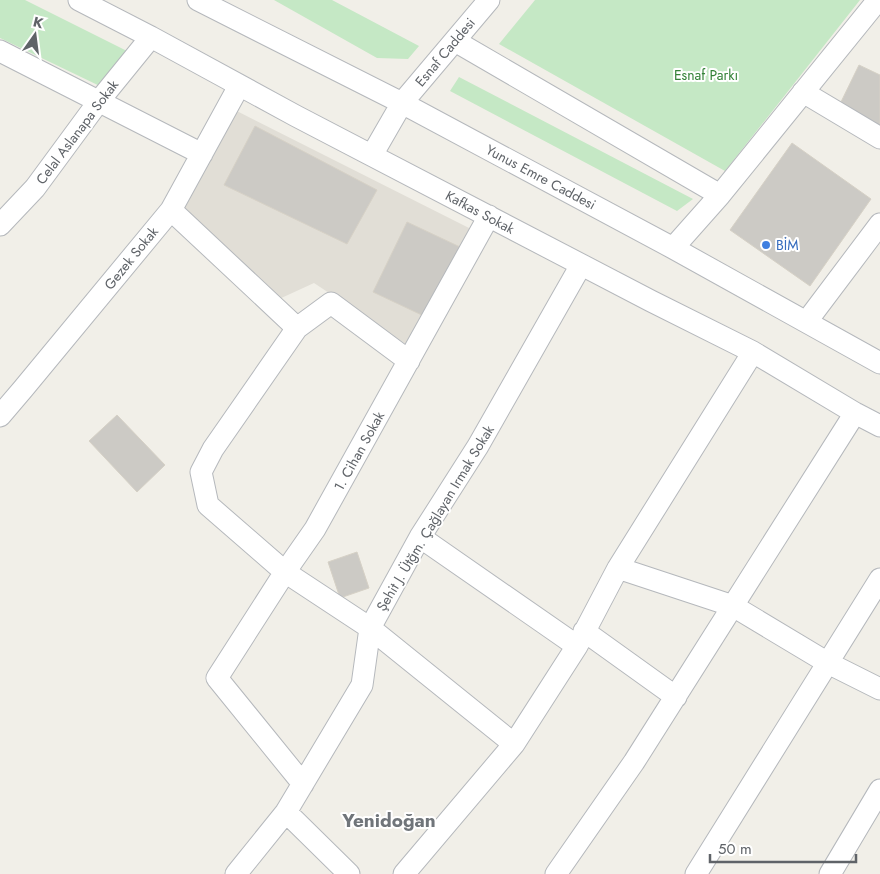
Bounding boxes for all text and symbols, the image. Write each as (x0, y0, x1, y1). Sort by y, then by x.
north arrow (10, 10, 60, 60)
text: K (31, 11, 46, 33)
street label: Esnaf Caddesi (410, 13, 480, 91)
park label: Esnaf Parkı (674, 65, 738, 85)
street label: Celal Aslanapa Sokak (31, 75, 124, 188)
street label: Yunus Emre Caddesi (482, 140, 600, 214)
street label: Kafkas Sokak (442, 185, 519, 239)
street label: Gezek Sokak (99, 222, 163, 294)
place label: BİM (776, 235, 799, 255)
marker: BİM (760, 239, 772, 251)
street label: 1. Cihan Sokak (329, 407, 389, 494)
street label: Şehit J. Ütğm. Çağlayan Irmak Sokak (371, 420, 499, 615)
district label: Yenidoğan (341, 807, 436, 834)
scale bar (710, 832, 856, 864)
text: 50 m (718, 838, 752, 860)

